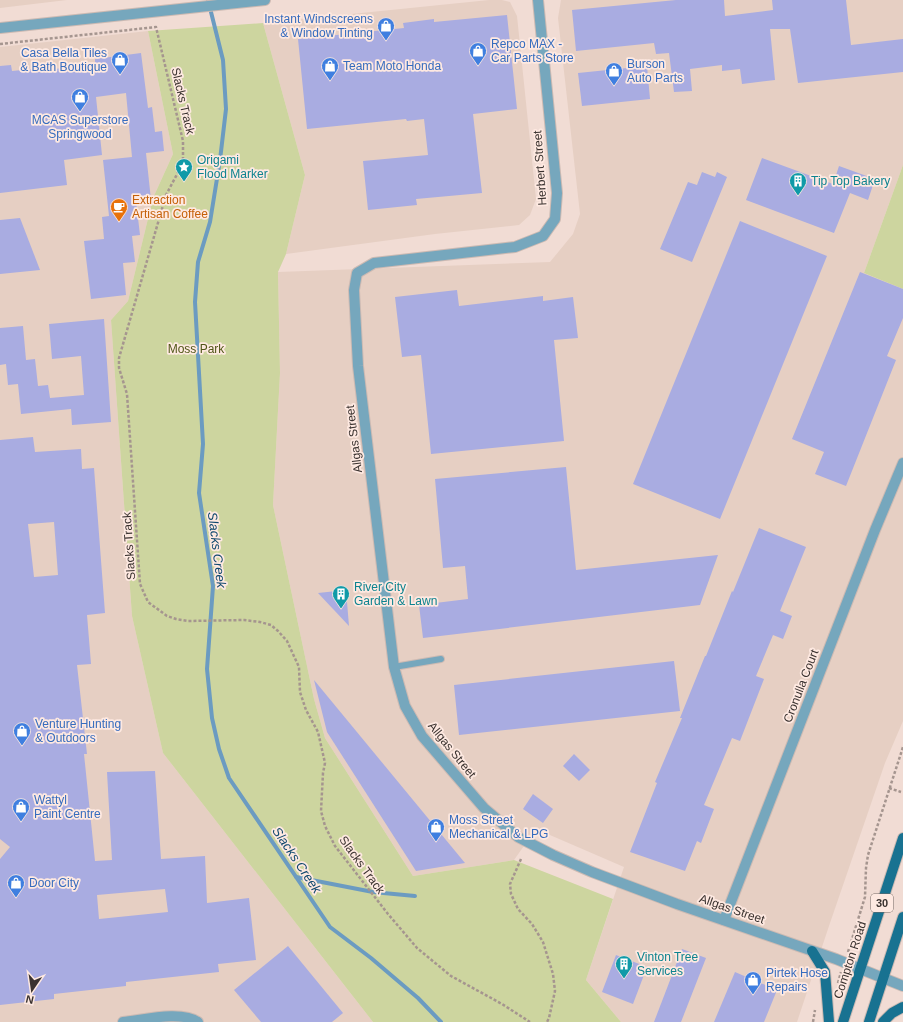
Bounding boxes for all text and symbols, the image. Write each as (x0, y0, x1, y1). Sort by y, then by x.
place label: Instant Windscreens & Window Tinting (264, 12, 373, 40)
shop icon: Instant Windscreens & Window Tinting (376, 16, 396, 41)
place label: Repco MAX - Car Parts Store (491, 37, 574, 65)
shop icon: Repco MAX - Car Parts Store (468, 41, 488, 66)
place label: Casa Bella Tiles & Bath Boutique (20, 46, 107, 74)
shop icon: Casa Bella Tiles & Bath Boutique (110, 50, 130, 75)
shop icon: Team Moto Honda (320, 56, 340, 81)
place label: Burson Auto Parts (627, 57, 683, 85)
place label: Team Moto Honda (343, 59, 441, 73)
shop icon: Burson Auto Parts (604, 61, 624, 86)
street label: Slacks Track (169, 66, 198, 137)
shop icon: MCAS Superstore Springwood (70, 87, 90, 112)
place label: MCAS Superstore Springwood (32, 113, 129, 141)
street label: Herbert Street (530, 129, 550, 206)
place label: Origami Flood Marker (197, 153, 268, 181)
place icon: Origami Flood Marker (174, 157, 194, 182)
building icon: Tip Top Bakery (788, 171, 808, 196)
place label: Tip Top Bakery (811, 174, 890, 188)
place label: Extraction Artisan Coffee (132, 193, 208, 221)
cafe icon: Extraction Artisan Coffee (109, 197, 129, 222)
park label: Moss Park (168, 342, 225, 356)
street label: Allgas Street (343, 404, 365, 474)
street label: Slacks Track (120, 511, 138, 580)
water label: Slacks Creek (205, 511, 229, 590)
place label: River City Garden & Lawn (354, 580, 437, 608)
building icon: River City Garden & Lawn (331, 584, 351, 609)
street label: Cronulla Court (781, 647, 822, 725)
place label: Venture Hunting & Outdoors (35, 717, 121, 745)
street label: Allgas Street (425, 719, 479, 781)
shop icon: Venture Hunting & Outdoors (12, 721, 32, 746)
place label: Wattyl Paint Centre (34, 793, 101, 821)
shop icon: Wattyl Paint Centre (11, 797, 31, 822)
place label: Moss Street Mechanical & LPG (449, 813, 548, 841)
shop icon: Moss Street Mechanical & LPG (426, 817, 446, 842)
water label: Slacks Creek (269, 824, 325, 897)
street label: Slacks Track (336, 833, 388, 897)
shop icon: Door City (6, 873, 26, 898)
place label: Door City (29, 876, 79, 890)
street label: Allgas Street (698, 891, 767, 927)
road number: 30 (871, 894, 893, 912)
street label: Compton Road (831, 919, 869, 1001)
place label: Vinton Tree Services (637, 950, 698, 978)
building icon: Vinton Tree Services (614, 954, 634, 979)
place label: Pirtek Hose Repairs (766, 966, 828, 994)
north arrow (12, 970, 52, 1010)
shop icon: Pirtek Hose Repairs (743, 970, 763, 995)
text: N (24, 993, 35, 1006)

